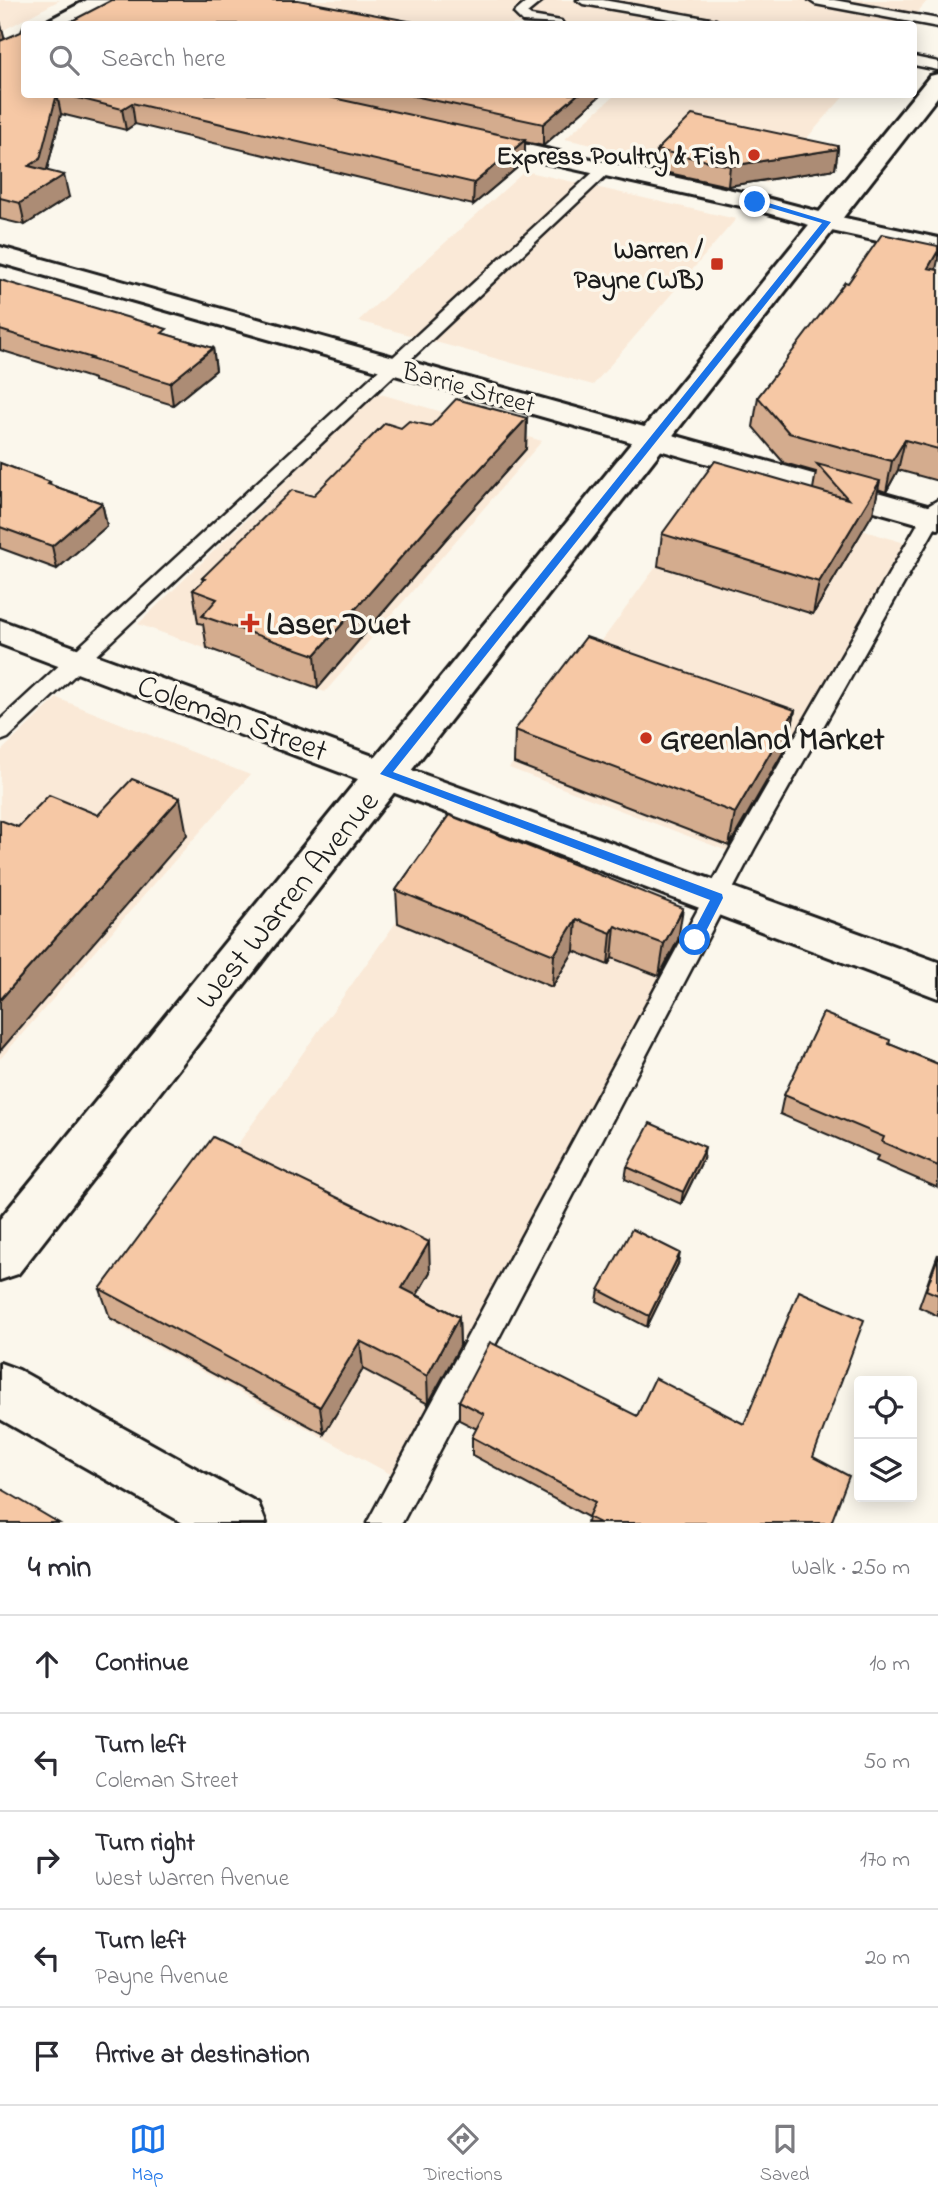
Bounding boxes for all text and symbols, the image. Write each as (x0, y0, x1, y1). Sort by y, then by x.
search box (21, 21, 917, 98)
icon: search (45, 41, 83, 79)
text: Search here (101, 41, 226, 79)
place label: Express Poultry & Fish (496, 139, 740, 177)
marker: Express Poultry & Fish (746, 147, 762, 163)
route end (739, 186, 770, 217)
place label: Warren / Payne (WB) (574, 233, 704, 301)
marker: Warren / Payne (WB) (709, 256, 725, 272)
street label: Barrie Street (397, 354, 539, 426)
place label: Laser Duet (266, 603, 411, 650)
marker: Laser Duet (240, 613, 260, 633)
street label: Coleman Street (130, 664, 334, 777)
place label: Greenland Market (660, 718, 885, 765)
marker: Greenland Market (638, 730, 654, 746)
street label: West Warren Avenue (186, 781, 392, 1021)
route start (679, 924, 710, 955)
map controls (854, 1376, 917, 1502)
button: locate (854, 1376, 917, 1439)
button: layers (854, 1439, 917, 1502)
text: 4 min (28, 1547, 91, 1591)
text: Walk · 250 m (791, 1552, 910, 1585)
icon: ahead (28, 1645, 66, 1683)
text: Continue (95, 1645, 188, 1683)
text: 10 m (869, 1648, 910, 1681)
text: Turn left (95, 1727, 186, 1765)
icon: left (28, 1743, 66, 1781)
text: 50 m (863, 1746, 910, 1779)
text: Coleman Street (95, 1765, 238, 1798)
text: Turn right (95, 1825, 195, 1863)
icon: right (28, 1841, 66, 1879)
text: 170 m (860, 1844, 910, 1877)
text: West Warren Avenue (95, 1863, 289, 1896)
text: Turn left (95, 1923, 186, 1961)
icon: left (28, 1939, 66, 1977)
text: 20 m (865, 1942, 910, 1975)
text: Payne Avenue (95, 1961, 228, 1994)
icon: arrive (28, 2037, 66, 2075)
text: Arrive at destination (95, 2037, 310, 2075)
tab: Map (129, 2120, 167, 2189)
tab: Directions (424, 2120, 503, 2189)
tab: Saved (760, 2120, 809, 2189)

